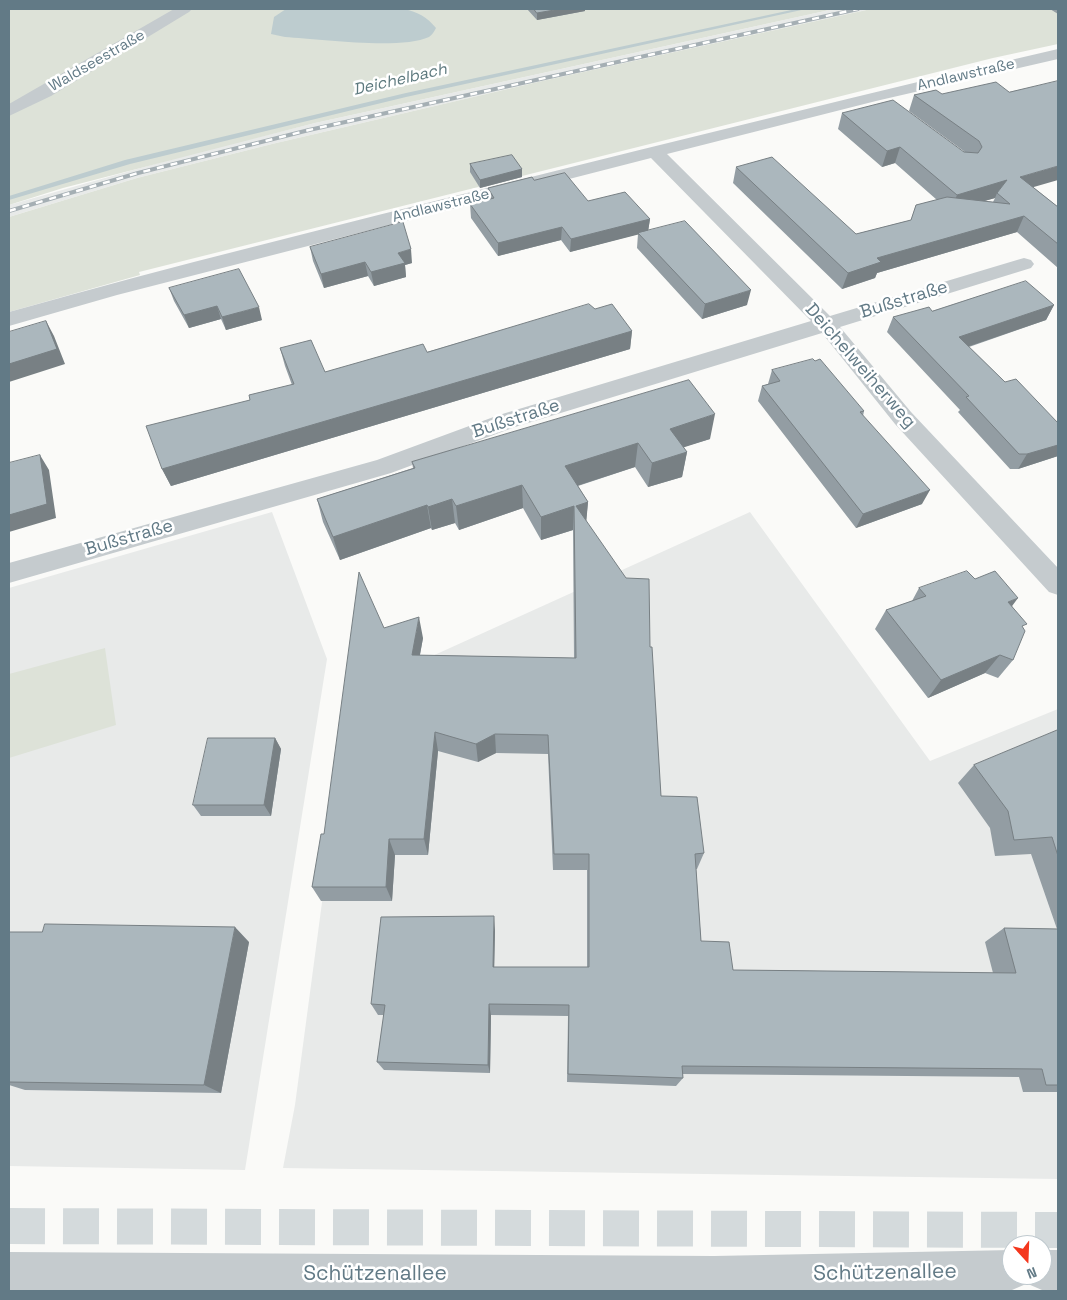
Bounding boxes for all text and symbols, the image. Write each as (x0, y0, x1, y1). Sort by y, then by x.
street label: Waldseestraße (46, 26, 148, 96)
street label: Andlawstraße (916, 55, 1016, 95)
water label: Deichelbach (351, 60, 449, 100)
street label: Andlawstraße (391, 185, 491, 227)
street label: Bußstraße (858, 276, 950, 324)
street label: Deichelweiherweg (800, 299, 920, 433)
street label: Bußstraße (470, 395, 562, 443)
street label: Bußstraße (82, 515, 176, 561)
north arrow (1002, 1235, 1052, 1285)
street label: Schützenallee (813, 1259, 957, 1287)
street label: Schützenallee (303, 1261, 447, 1287)
text: N (1024, 1263, 1039, 1283)

